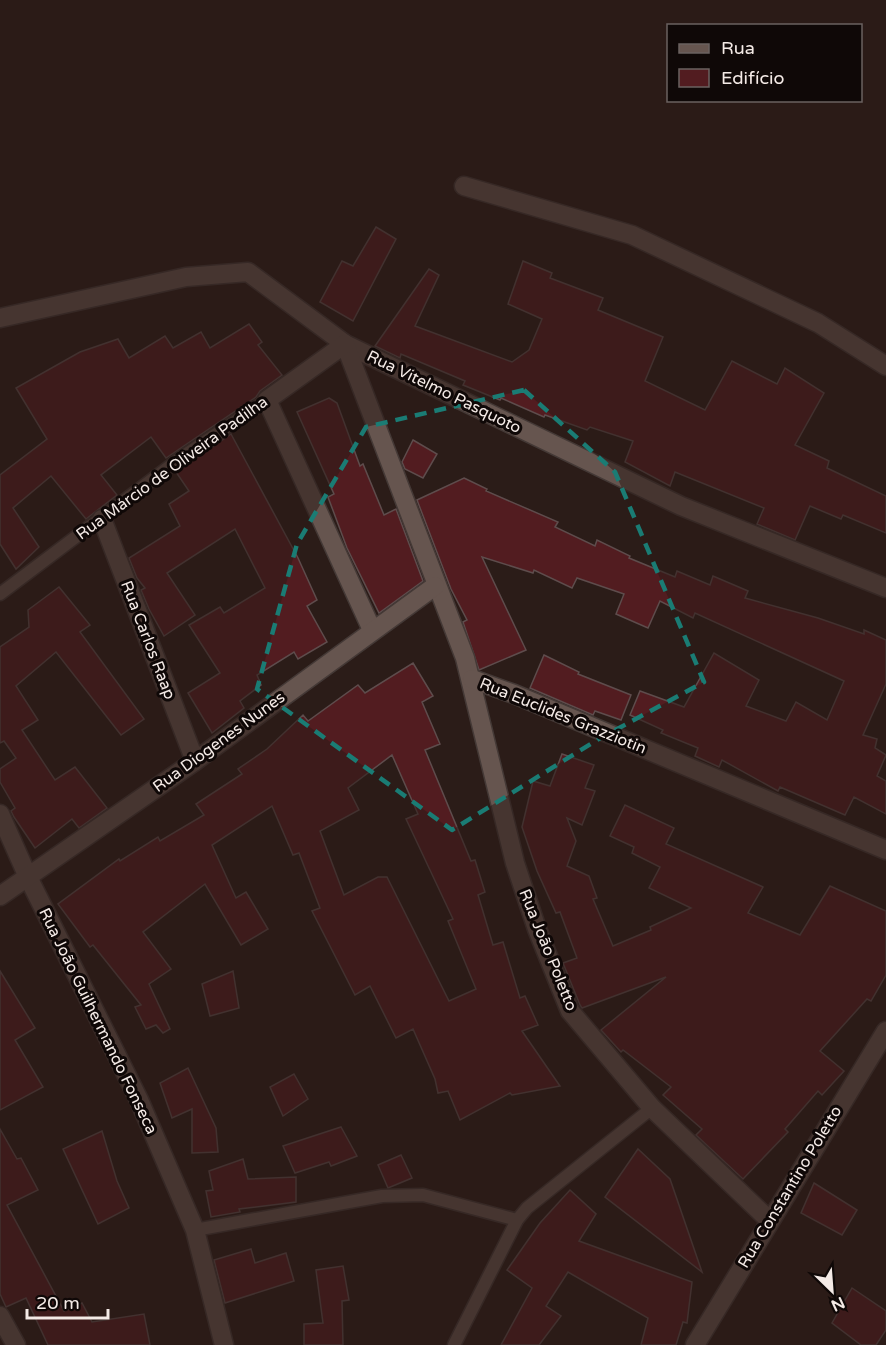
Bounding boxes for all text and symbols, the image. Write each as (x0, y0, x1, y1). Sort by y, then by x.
legend (667, 24, 862, 102)
text: Rua (721, 37, 755, 59)
text: Edifício (721, 67, 785, 89)
street label: Rua Vitelmo Pasquoto (364, 346, 524, 438)
street label: Rua Márcio de Oliveira Padilha (72, 392, 272, 544)
street label: Rua Carlos Raap (116, 578, 180, 702)
street label: Rua Euclides Grazziotin (477, 673, 649, 759)
street label: Rua Diogenes Nunes (149, 687, 289, 797)
street label: Rua João Poletto (514, 886, 582, 1014)
street label: Rua João Guilhermando Fonseca (34, 905, 162, 1137)
street label: Rua Constantino Poletto (734, 1102, 846, 1272)
north arrow (802, 1261, 862, 1321)
scale bar (27, 1282, 108, 1320)
text: 20 m (36, 1292, 80, 1314)
text: N (828, 1292, 848, 1315)

